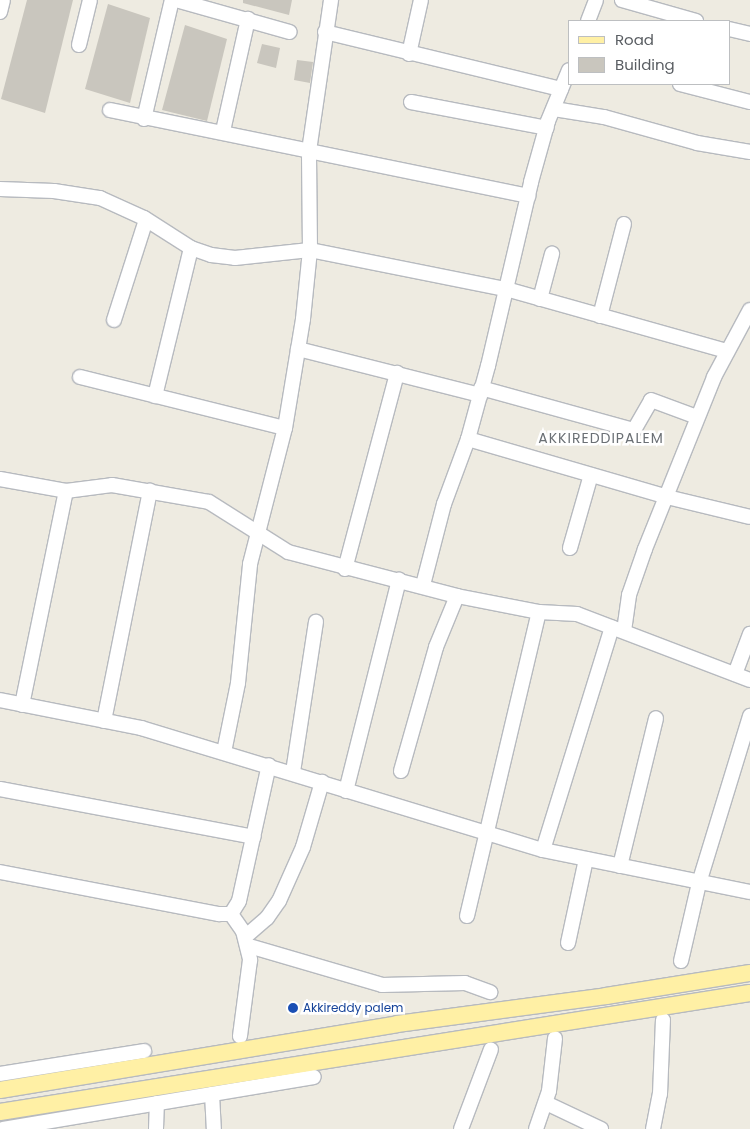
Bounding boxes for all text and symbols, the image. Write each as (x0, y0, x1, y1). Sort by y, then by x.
legend (568, 20, 730, 85)
text: Road (615, 29, 654, 50)
text: Building (615, 54, 675, 75)
district label: AKKIREDDIPALEM (537, 430, 665, 446)
place label: Akkireddy palem (303, 1001, 403, 1015)
marker: Akkireddy palem (287, 1002, 299, 1014)

